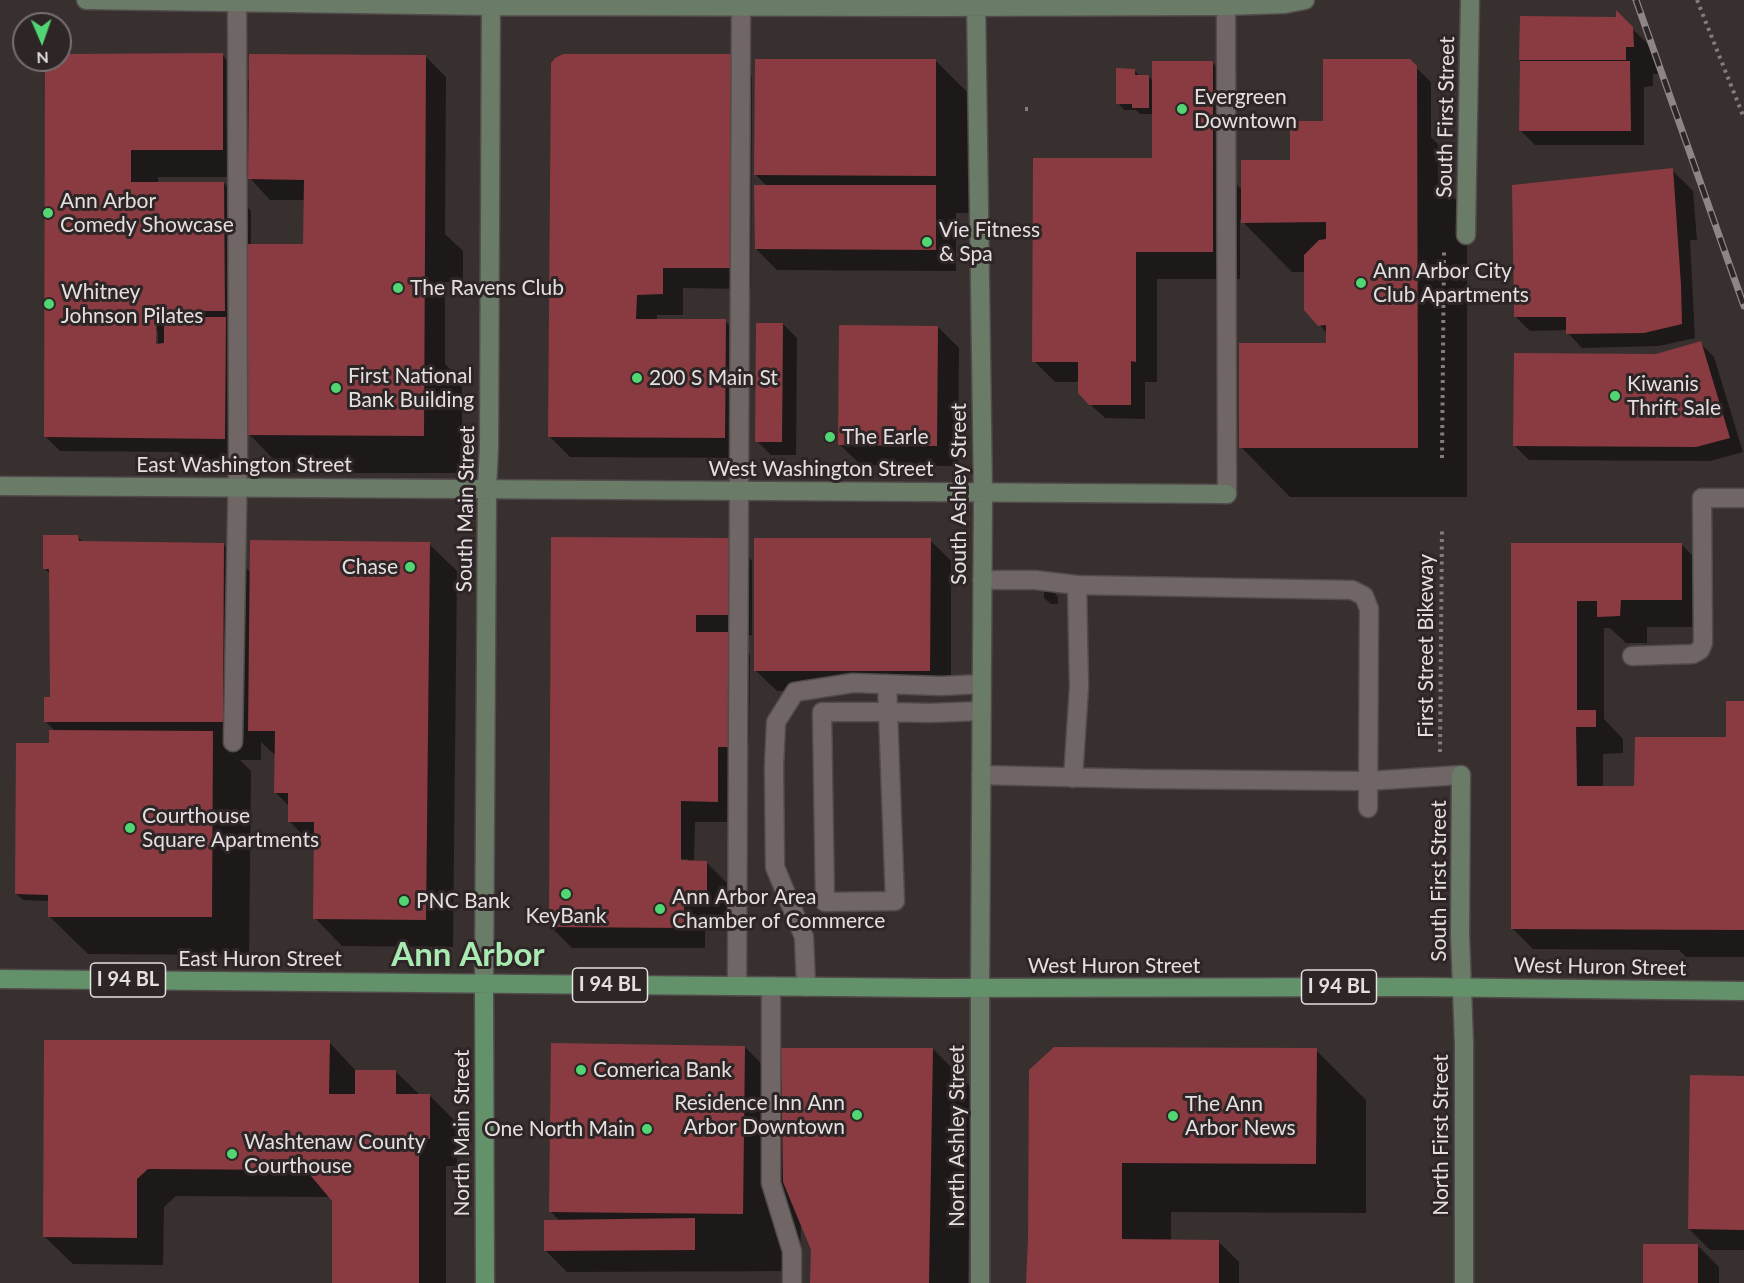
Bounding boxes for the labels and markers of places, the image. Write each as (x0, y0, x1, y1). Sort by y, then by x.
place label: Evergreen Downtown (1194, 84, 1297, 134)
marker: Evergreen Downtown (1175, 102, 1189, 116)
place label: Ann Arbor Comedy Showcase (60, 188, 234, 238)
marker: Ann Arbor Comedy Showcase (41, 206, 55, 220)
place label: Vie Fitness & Spa (939, 217, 1040, 267)
marker: Vie Fitness & Spa (920, 235, 934, 249)
place label: Ann Arbor City Club Apartments (1373, 258, 1529, 308)
place label: The Ravens Club (410, 275, 564, 301)
marker: Ann Arbor City Club Apartments (1354, 276, 1368, 290)
place label: Whitney Johnson Pilates (61, 279, 203, 329)
marker: The Ravens Club (391, 281, 405, 295)
marker: Whitney Johnson Pilates (42, 297, 56, 311)
place label: First National Bank Building (348, 363, 474, 413)
place label: 200 S Main St (649, 365, 778, 391)
marker: 200 S Main St (630, 371, 644, 385)
place label: Kiwanis Thrift Sale (1627, 371, 1721, 421)
marker: First National Bank Building (329, 381, 343, 395)
marker: Kiwanis Thrift Sale (1608, 389, 1622, 403)
place label: The Earle (842, 424, 929, 450)
marker: The Earle (823, 430, 837, 444)
place label: Chase (342, 554, 398, 580)
marker: Chase (403, 560, 417, 574)
place label: Courthouse Square Apartments (142, 803, 319, 853)
marker: Courthouse Square Apartments (123, 821, 137, 835)
place label: Ann Arbor Area Chamber of Commerce (672, 884, 885, 934)
marker: KeyBank (559, 887, 573, 901)
place label: PNC Bank (416, 888, 510, 914)
marker: PNC Bank (397, 894, 411, 908)
marker: Ann Arbor Area Chamber of Commerce (653, 902, 667, 916)
place label: KeyBank (526, 903, 606, 929)
place label: Comerica Bank (593, 1057, 732, 1083)
marker: Comerica Bank (574, 1063, 588, 1077)
place label: Residence Inn Ann Arbor Downtown (674, 1090, 845, 1140)
place label: The Ann Arbor News (1185, 1091, 1296, 1141)
marker: Residence Inn Ann Arbor Downtown (850, 1108, 864, 1122)
marker: The Ann Arbor News (1166, 1109, 1180, 1123)
place label: One North Main (484, 1116, 635, 1142)
marker: One North Main (640, 1122, 654, 1136)
place label: Washtenaw County Courthouse (244, 1129, 426, 1179)
marker: Washtenaw County Courthouse (225, 1147, 239, 1161)

